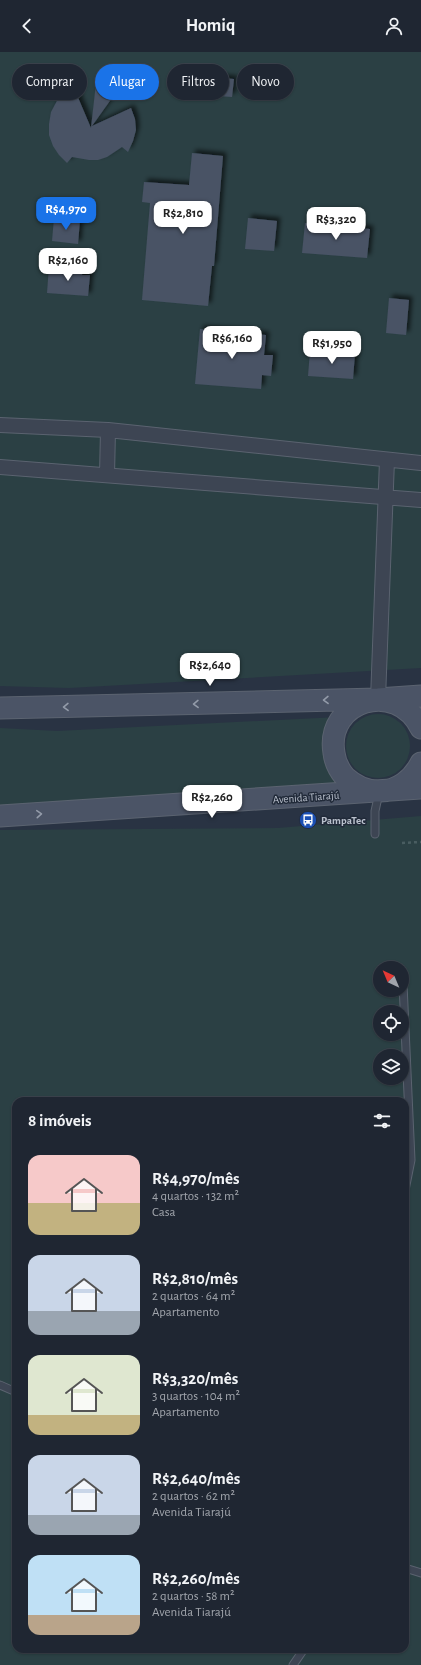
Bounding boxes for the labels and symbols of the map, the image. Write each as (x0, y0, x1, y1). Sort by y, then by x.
pin: R$4,970 (29, 197, 103, 231)
pin: R$2,810 (146, 201, 220, 235)
pin: R$3,320 (299, 207, 373, 241)
pin: R$2,160 (31, 248, 105, 282)
pin: R$6,160 (195, 326, 269, 360)
pin: R$1,950 (295, 331, 369, 365)
pin: R$2,640 (173, 653, 247, 687)
one-way arrow (323, 696, 329, 705)
one-way arrow (193, 699, 199, 708)
one-way arrow (63, 702, 69, 711)
pin: R$2,260 (175, 785, 249, 819)
street label: Avenida Tiarajú (272, 790, 340, 805)
one-way arrow (36, 809, 42, 818)
bus stop icon: PampaTec (298, 810, 318, 830)
place label: PampaTec (321, 815, 366, 826)
north arrow (373, 961, 409, 997)

